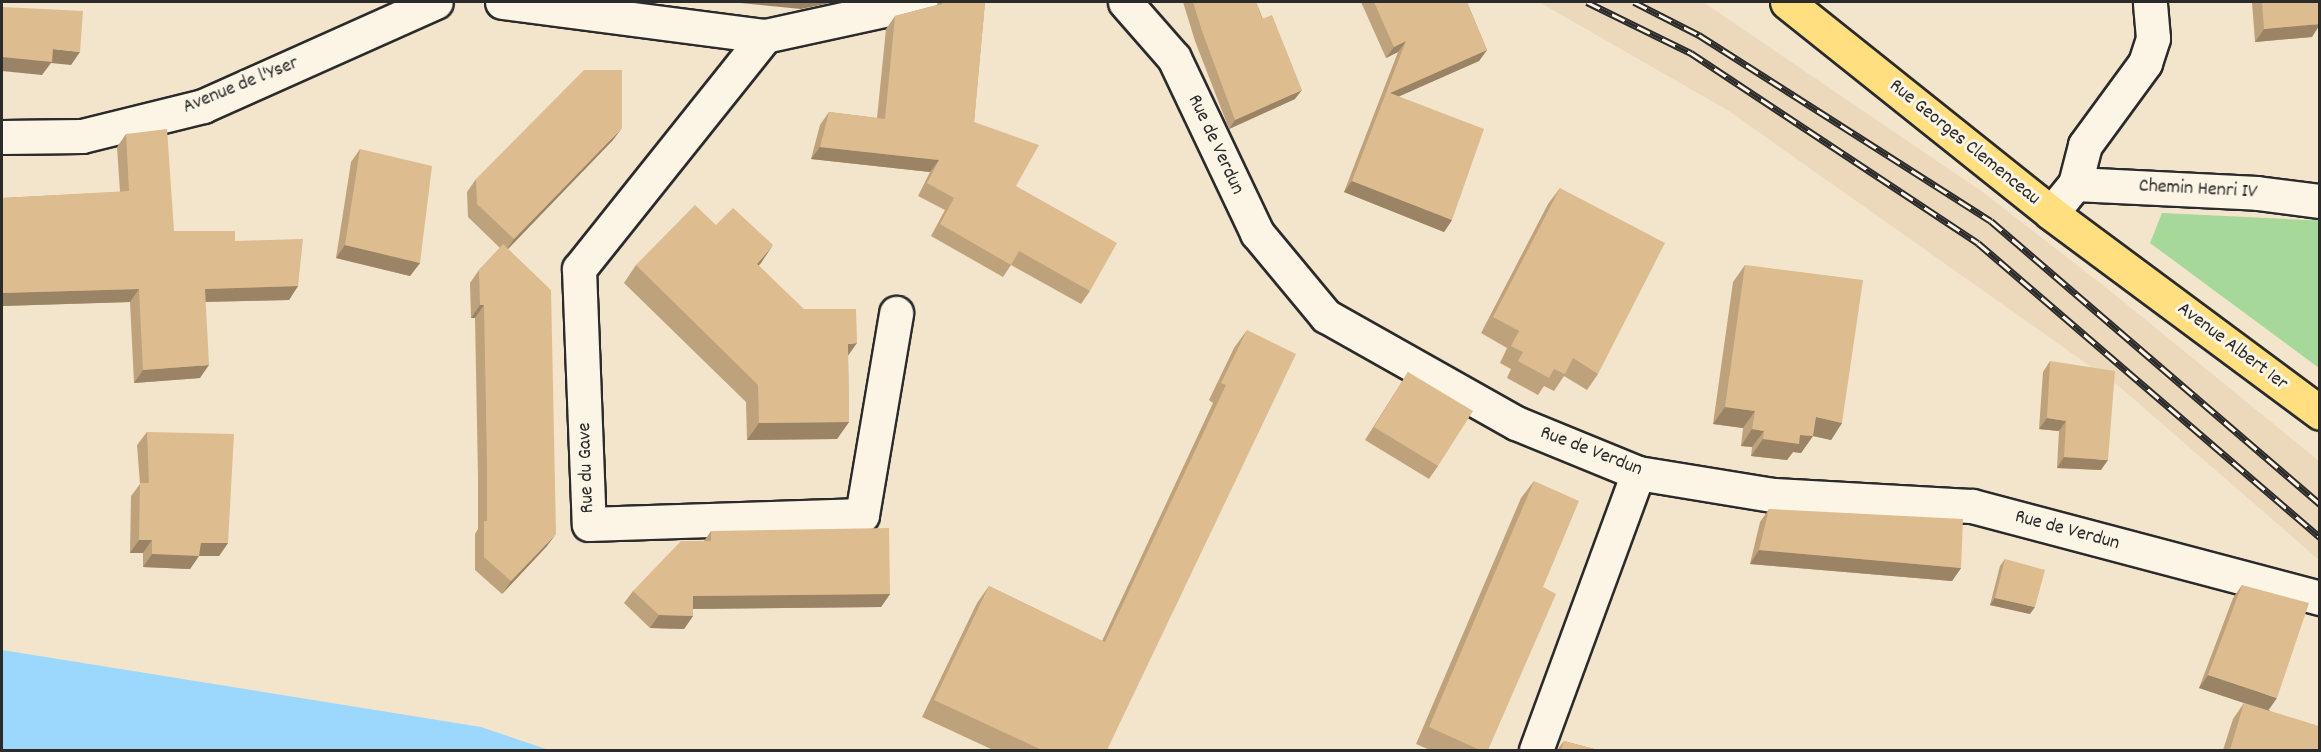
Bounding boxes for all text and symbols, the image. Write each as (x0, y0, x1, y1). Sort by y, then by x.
street label: Avenue de l'Yser (180, 52, 302, 120)
street label: Rue Georges Clemenceau (1884, 75, 2044, 211)
street label: Rue de Verdun (1181, 91, 1249, 199)
street label: Chemin Henri IV (2138, 175, 2258, 205)
street label: Avenue Albert 1er (2172, 298, 2292, 396)
street label: Rue du Gave (573, 422, 601, 514)
street label: Rue de Verdun (1536, 422, 1646, 482)
street label: Rue de Verdun (2012, 505, 2122, 557)

